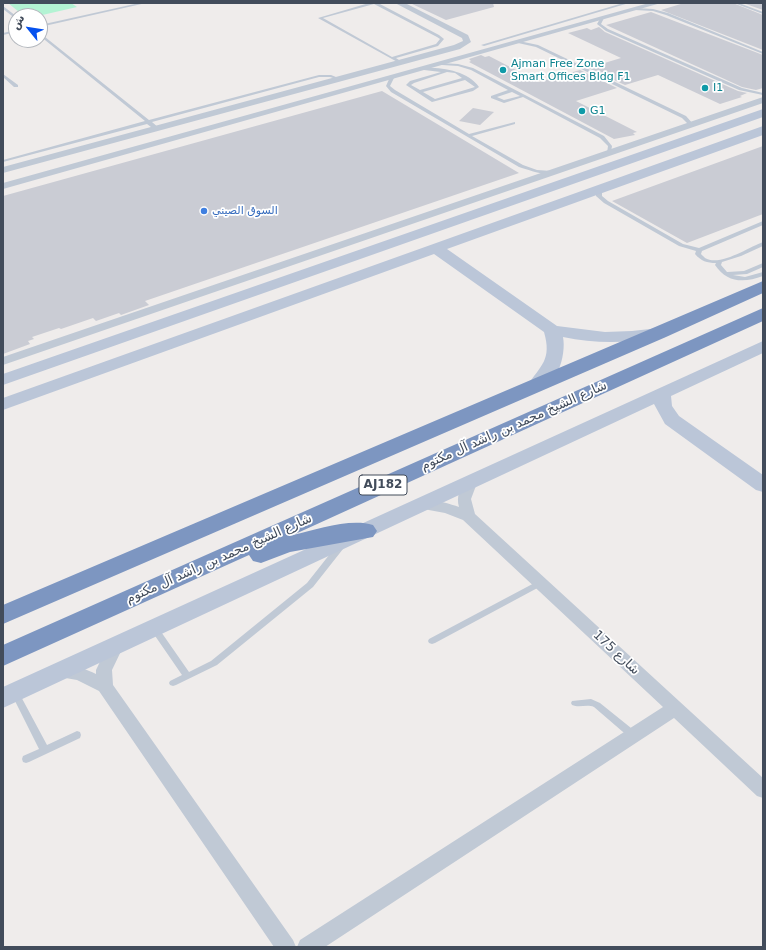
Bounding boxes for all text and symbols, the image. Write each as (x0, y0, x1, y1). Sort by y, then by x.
north arrow (8, 8, 48, 48)
text: ش (9, 12, 27, 32)
place label: Ajman Free Zone Smart Offices Bldg F1 (511, 57, 630, 83)
marker: Ajman Free Zone Smart Offices Bldg F1 (498, 65, 508, 75)
place label: I1 (713, 81, 723, 95)
marker: I1 (700, 83, 710, 93)
place label: G1 (590, 104, 606, 118)
marker: G1 (577, 106, 587, 116)
place label: السوق الصيني (212, 204, 278, 218)
marker: السوق الصيني (199, 206, 209, 216)
street label: شارع الشيخ محمد بن راشد آل مكتوم (419, 378, 609, 474)
road number: AJ182 (359, 475, 407, 495)
street label: شارع الشيخ محمد بن راشد آل مكتوم (124, 511, 314, 607)
street label: شارع 175 (590, 628, 642, 678)

